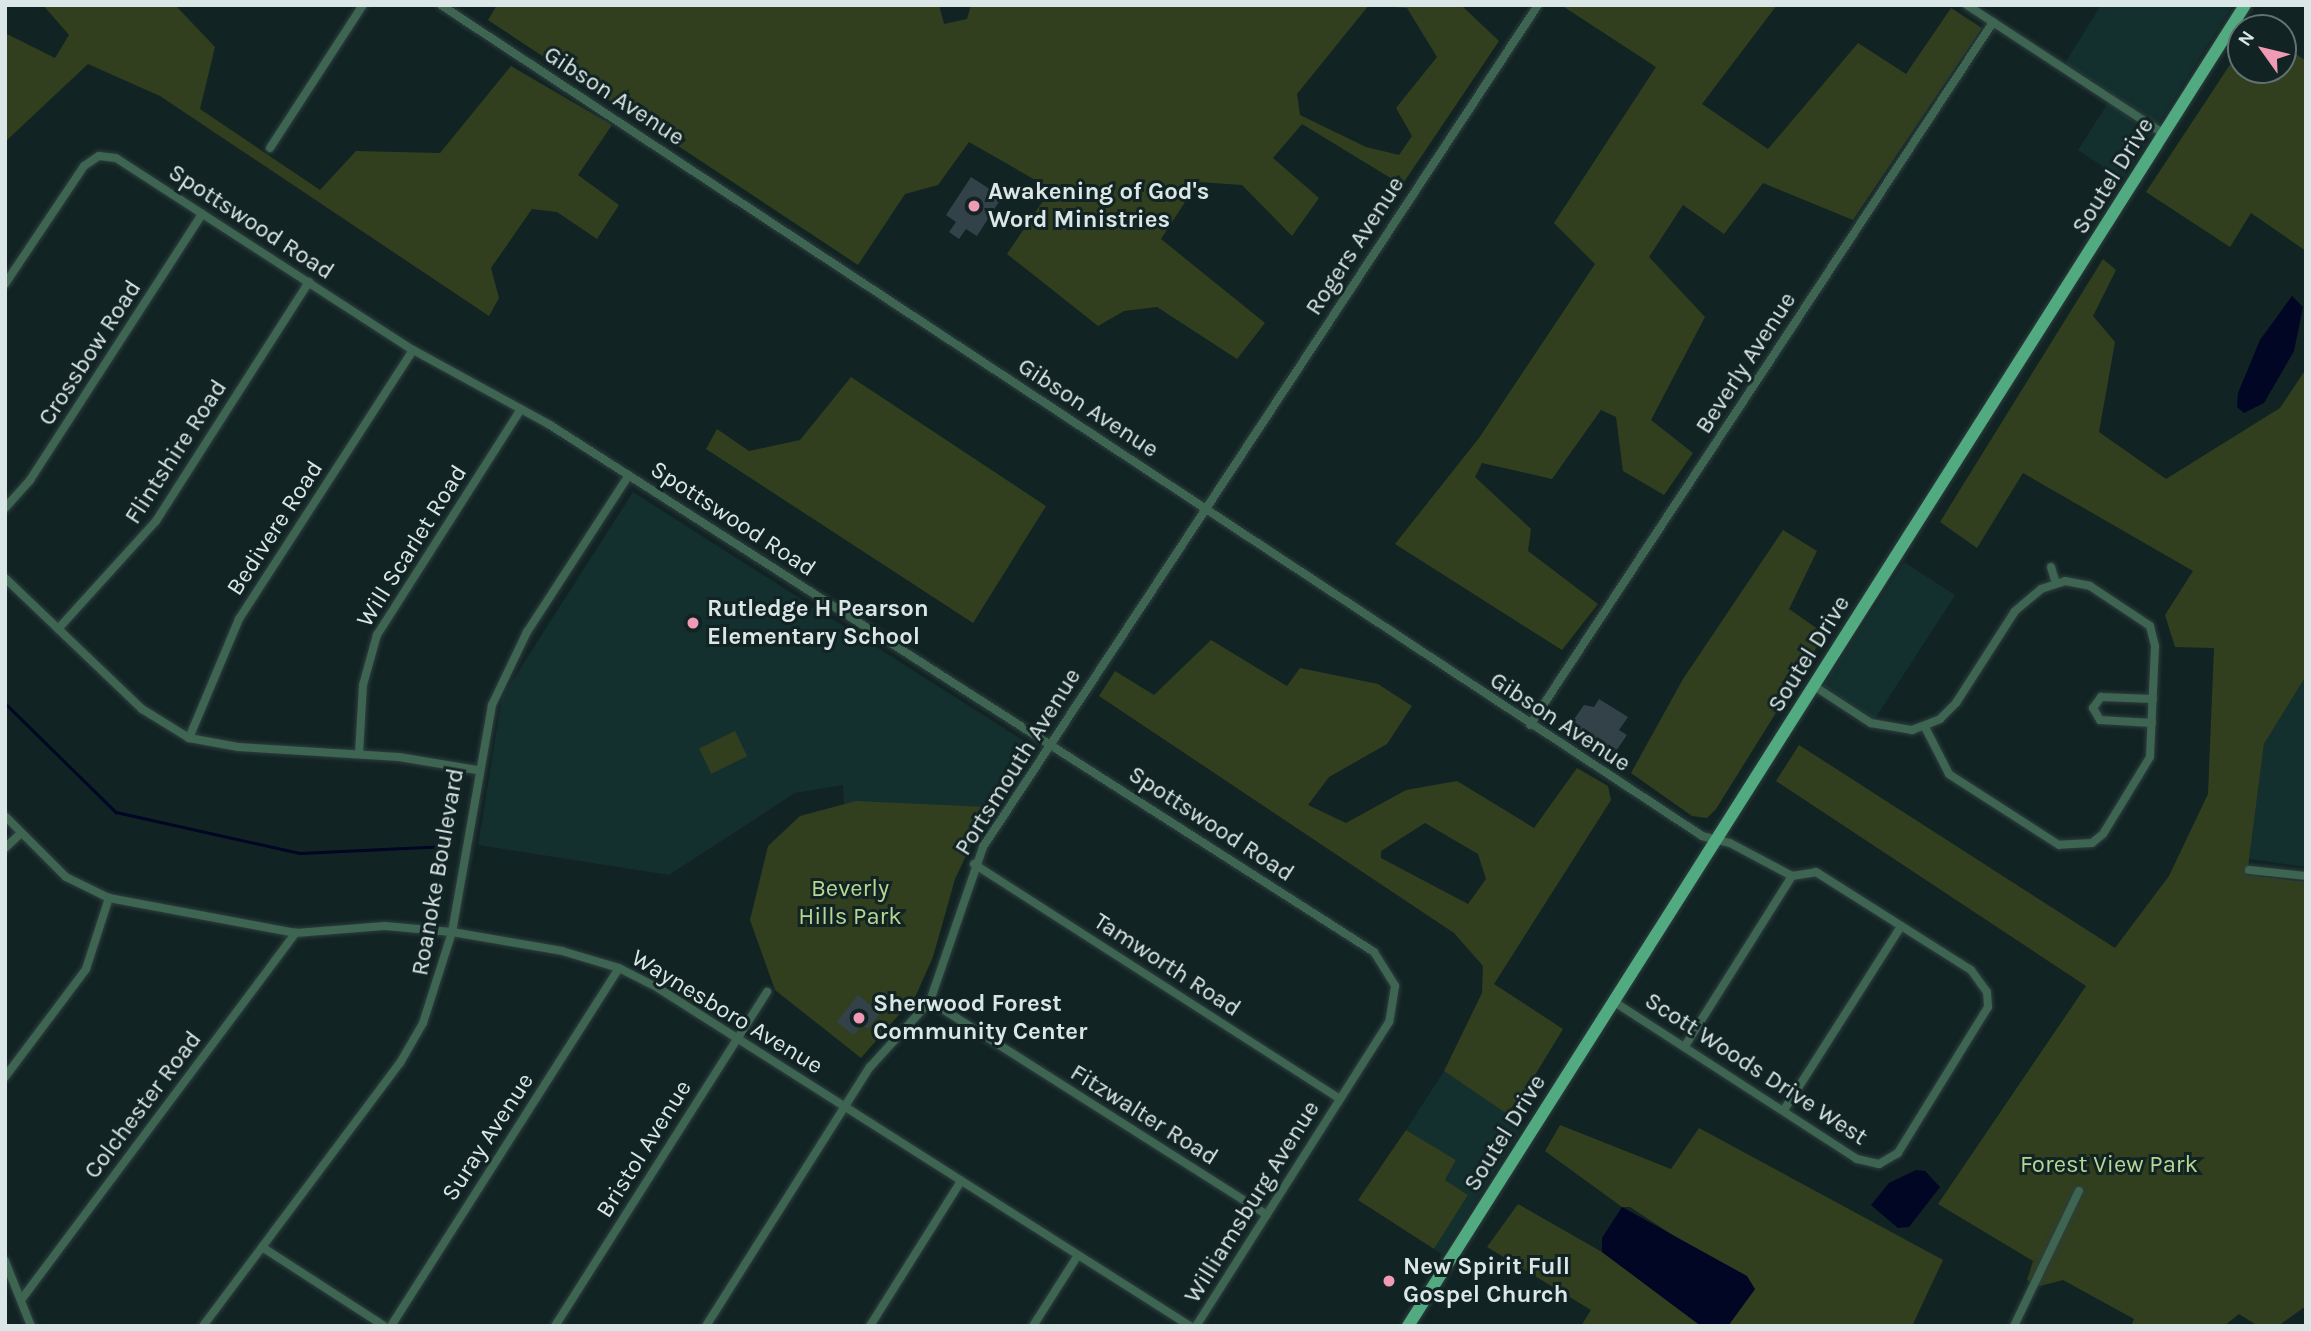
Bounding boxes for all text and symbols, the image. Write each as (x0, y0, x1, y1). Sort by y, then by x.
north arrow (2227, 14, 2297, 84)
text: N (2233, 27, 2259, 50)
street label: Gibson Avenue (538, 40, 690, 152)
street label: Soutel Drive (2066, 112, 2160, 240)
street label: Spottswood Road (163, 158, 339, 286)
street label: Rogers Avenue (1299, 171, 1411, 321)
place label: Awakening of God's Word Ministries (988, 178, 1209, 234)
marker: Awakening of God's Word Ministries (966, 198, 982, 214)
street label: Crossbow Road (32, 275, 148, 431)
street label: Beverly Avenue (1690, 287, 1802, 439)
street label: Gibson Avenue (1012, 352, 1164, 464)
street label: Flintshire Road (119, 374, 233, 530)
street label: Bedivere Road (221, 455, 329, 601)
street label: Spottswood Road (645, 455, 821, 583)
street label: Will Scarlet Road (351, 460, 473, 632)
street label: Soutel Drive (1762, 590, 1856, 718)
place label: Rutledge H Pearson Elementary School (707, 595, 929, 651)
marker: Rutledge H Pearson Elementary School (685, 615, 701, 631)
street label: Portsmouth Avenue (949, 663, 1087, 861)
street label: Gibson Avenue (1484, 666, 1636, 778)
street label: Spottswood Road (1123, 760, 1299, 888)
street label: Roanoke Boulevard (406, 766, 470, 978)
park label: Beverly Hills Park (798, 875, 902, 931)
street label: Tamworth Road (1088, 907, 1246, 1023)
street label: Waynesboro Avenue (626, 943, 828, 1081)
street label: Scott Woods Drive West (1639, 986, 1873, 1152)
place label: Sherwood Forest Community Center (873, 990, 1087, 1046)
marker: Sherwood Forest Community Center (851, 1010, 867, 1026)
street label: Colchester Road (78, 1026, 208, 1184)
street label: Fitzwalter Road (1065, 1058, 1223, 1172)
street label: Suray Avenue (436, 1068, 540, 1206)
street label: Soutel Drive (1458, 1069, 1552, 1197)
street label: Bristol Avenue (590, 1075, 698, 1223)
street label: Williamsburg Avenue (1178, 1096, 1326, 1308)
park label: Forest View Park (2020, 1151, 2198, 1179)
place label: New Spirit Full Gospel Church (1403, 1253, 1570, 1309)
marker: New Spirit Full Gospel Church (1381, 1273, 1397, 1289)

